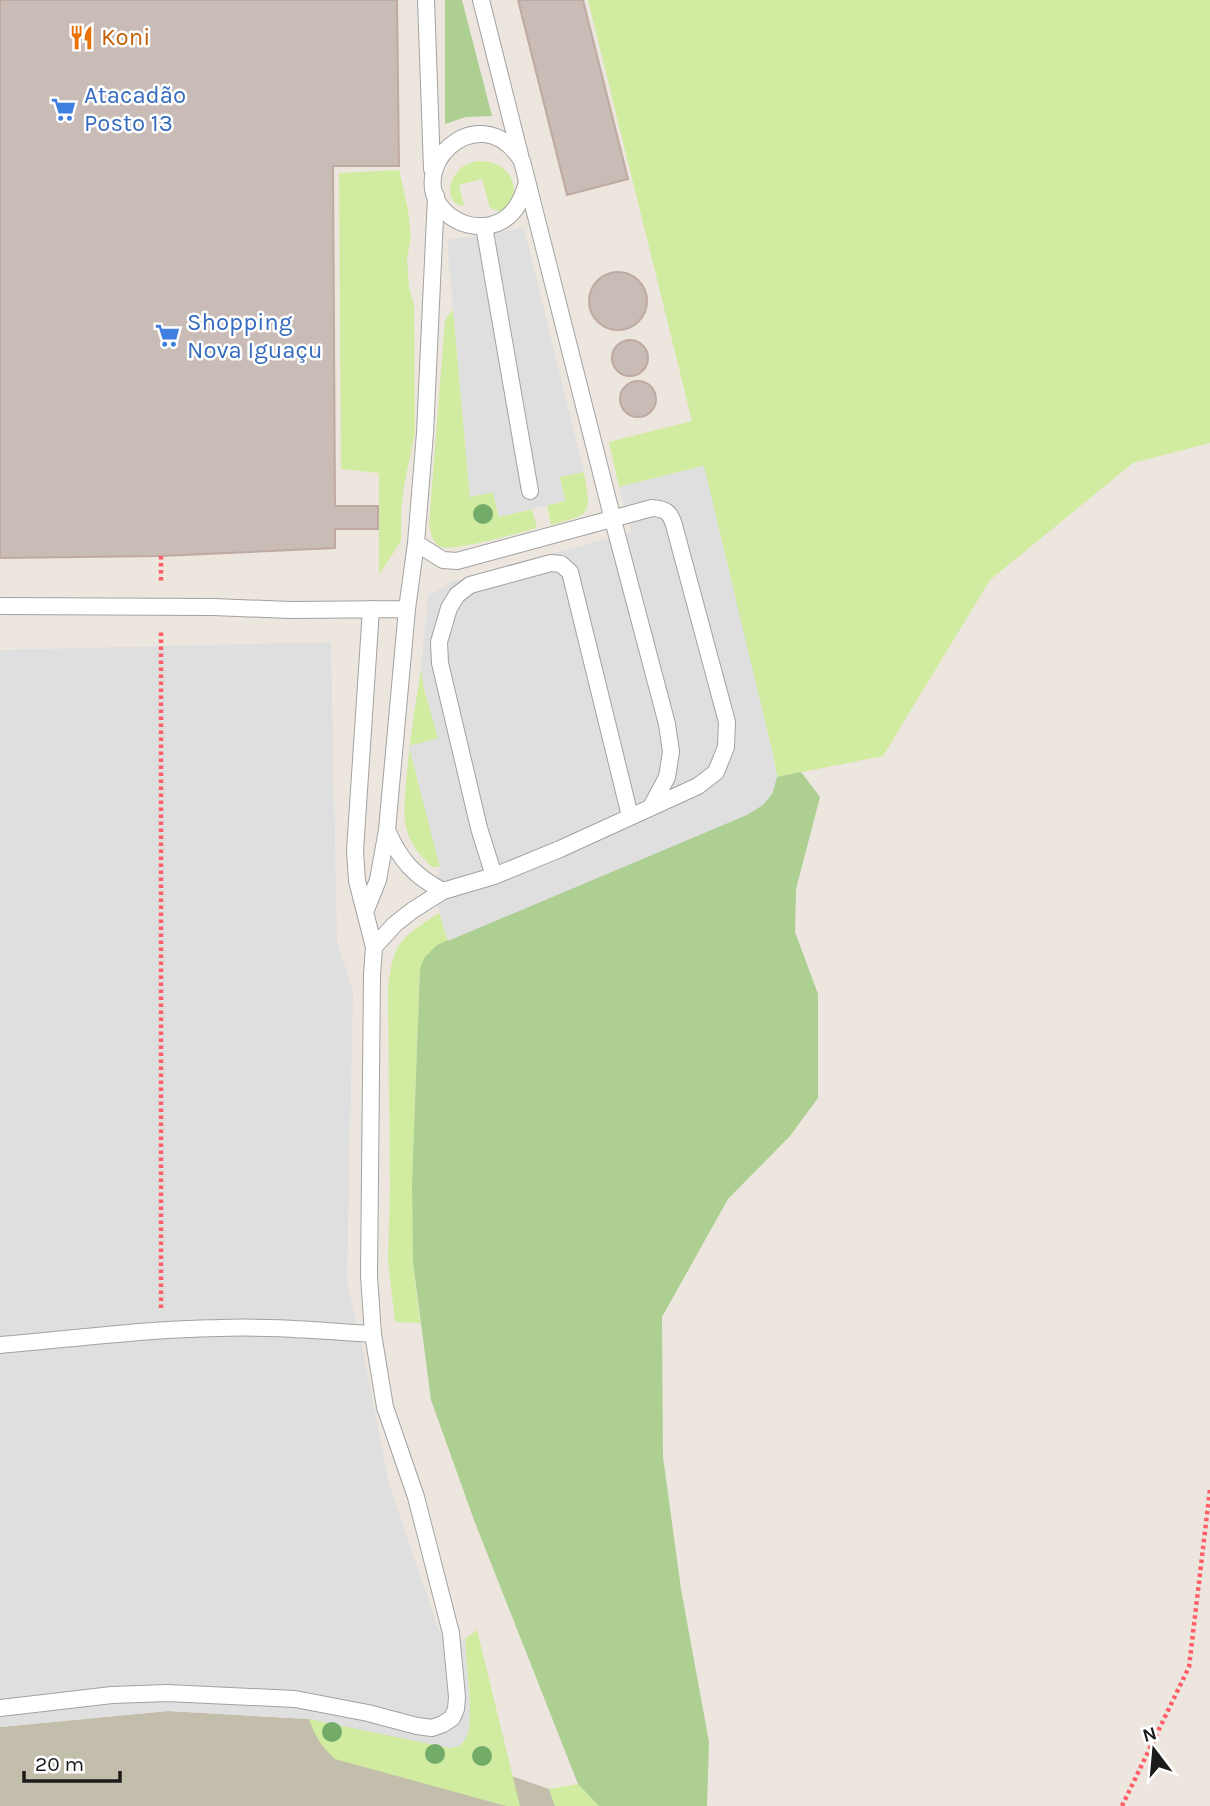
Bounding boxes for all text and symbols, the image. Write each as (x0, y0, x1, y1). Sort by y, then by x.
restaurant icon: Koni (67, 23, 95, 51)
place label: Koni (101, 23, 150, 51)
place label: Atacadão Posto 13 (84, 81, 186, 137)
supermarket icon: Atacadão Posto 13 (50, 95, 78, 123)
place label: Shopping Nova Iguaçu (187, 308, 322, 364)
supermarket icon: Shopping Nova Iguaçu (153, 322, 181, 350)
north arrow (1119, 1715, 1189, 1785)
text: N (1140, 1722, 1159, 1747)
scale bar (24, 1740, 121, 1784)
text: 20 m (35, 1752, 84, 1776)

